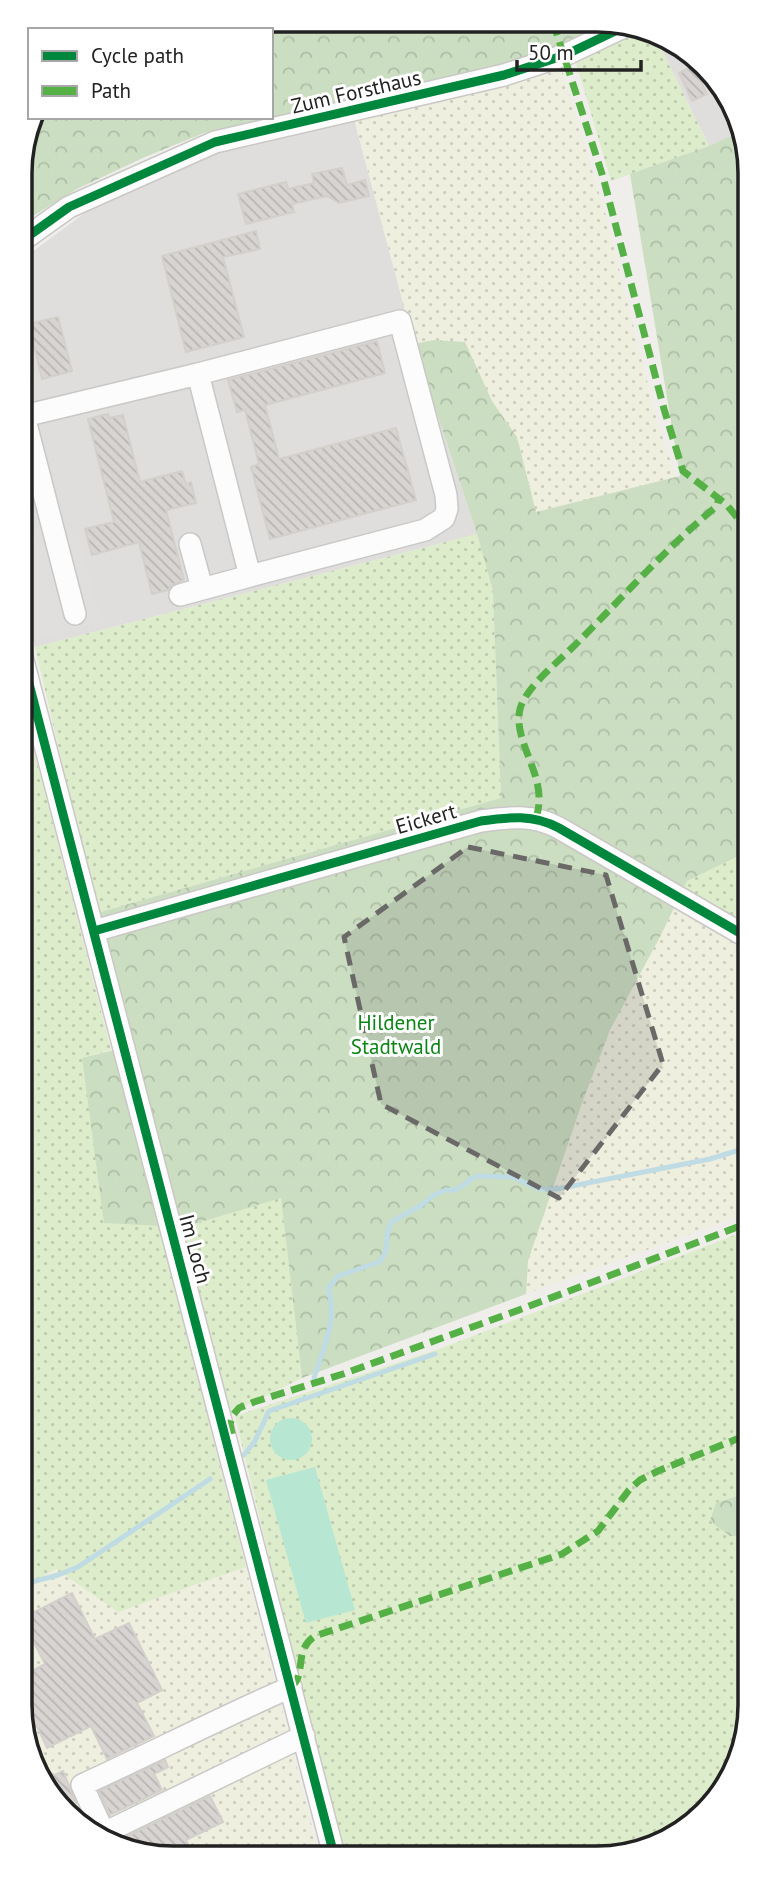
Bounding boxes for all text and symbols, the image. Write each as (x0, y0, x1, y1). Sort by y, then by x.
legend (28, 28, 273, 119)
scale bar (517, 28, 641, 72)
text: 50 m (528, 39, 574, 66)
text: Cycle path (91, 42, 184, 69)
street label: Zum Forsthaus (288, 63, 423, 120)
text: Path (91, 77, 131, 104)
street label: Eickert (392, 797, 459, 840)
park label: Hildener Stadtwald (351, 1009, 441, 1060)
street label: Im Loch (173, 1211, 218, 1286)

